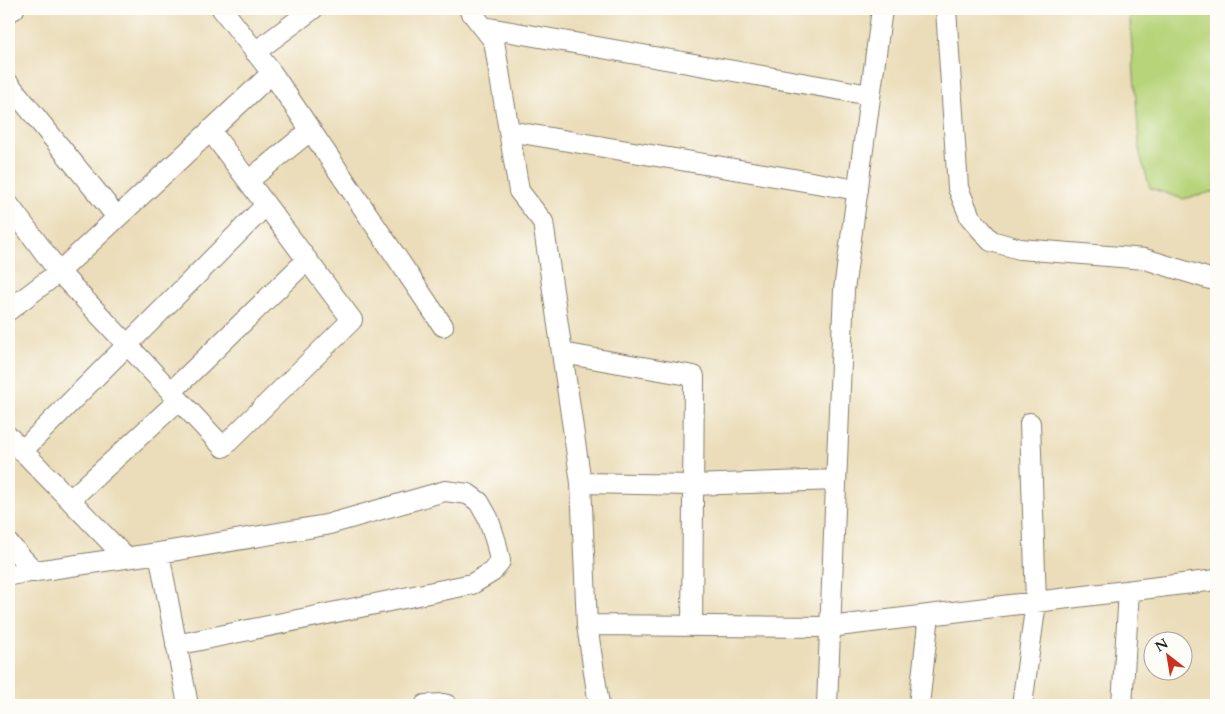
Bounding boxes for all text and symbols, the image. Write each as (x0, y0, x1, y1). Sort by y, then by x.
north arrow (1142, 632, 1192, 682)
text: N (1151, 634, 1172, 657)

